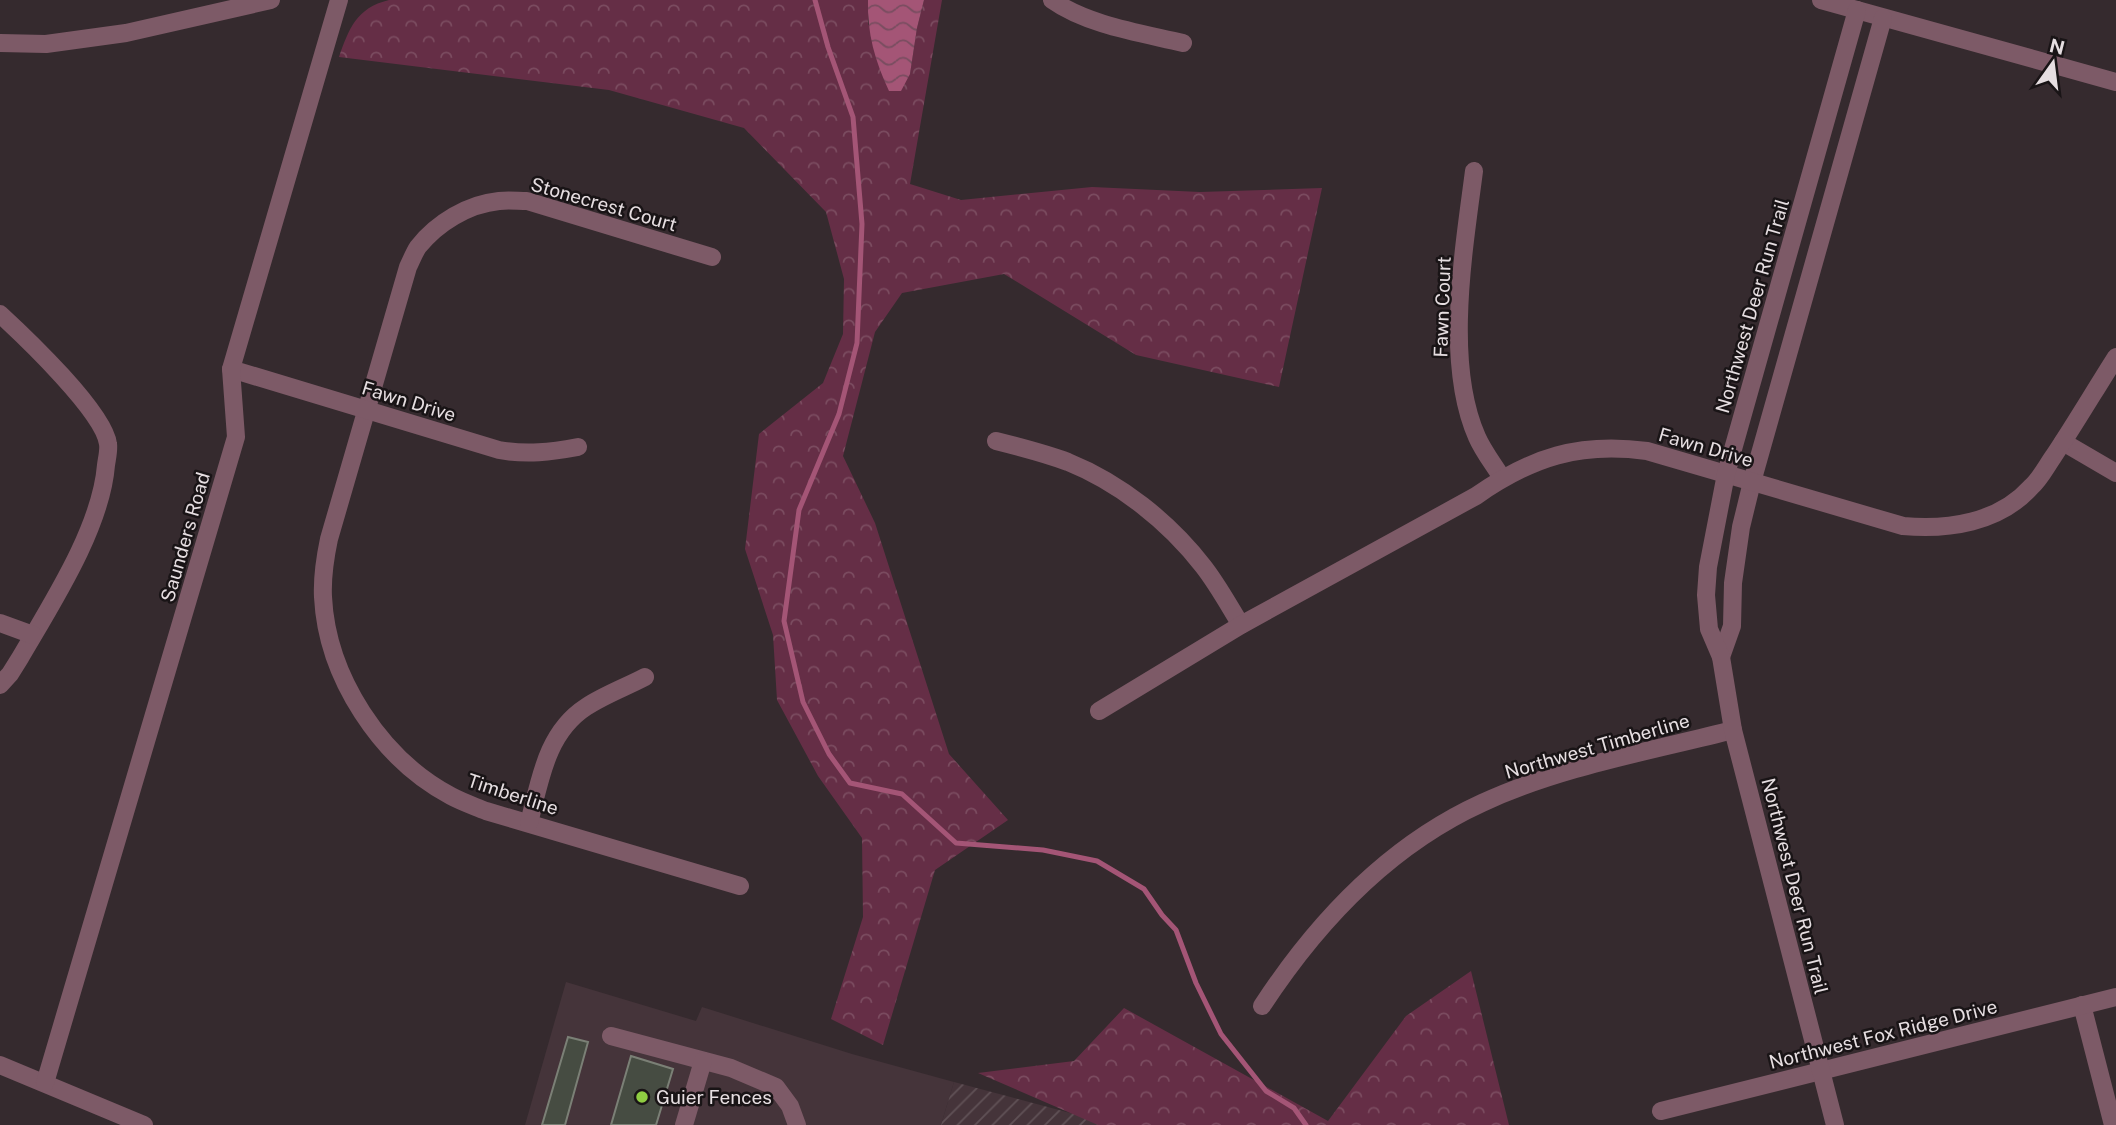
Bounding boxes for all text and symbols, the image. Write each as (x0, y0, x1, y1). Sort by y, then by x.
north arrow (2018, 28, 2088, 98)
text: N (2047, 34, 2067, 59)
street label: Stonecrest Court (528, 173, 680, 235)
street label: Northwest Deer Run Trail (1711, 196, 1793, 416)
street label: Fawn Court (1429, 256, 1455, 358)
street label: Fawn Drive (359, 376, 459, 426)
street label: Fawn Drive (1656, 423, 1756, 471)
street label: Saunders Road (156, 470, 214, 604)
street label: Northwest Timberline (1502, 709, 1692, 783)
street label: Timberline (465, 769, 561, 819)
street label: Northwest Deer Run Trail (1757, 776, 1833, 996)
street label: Northwest Fox Ridge Drive (1767, 995, 1999, 1073)
place label: Guier Fences (656, 1086, 772, 1108)
marker: Guier Fences (634, 1089, 650, 1105)

